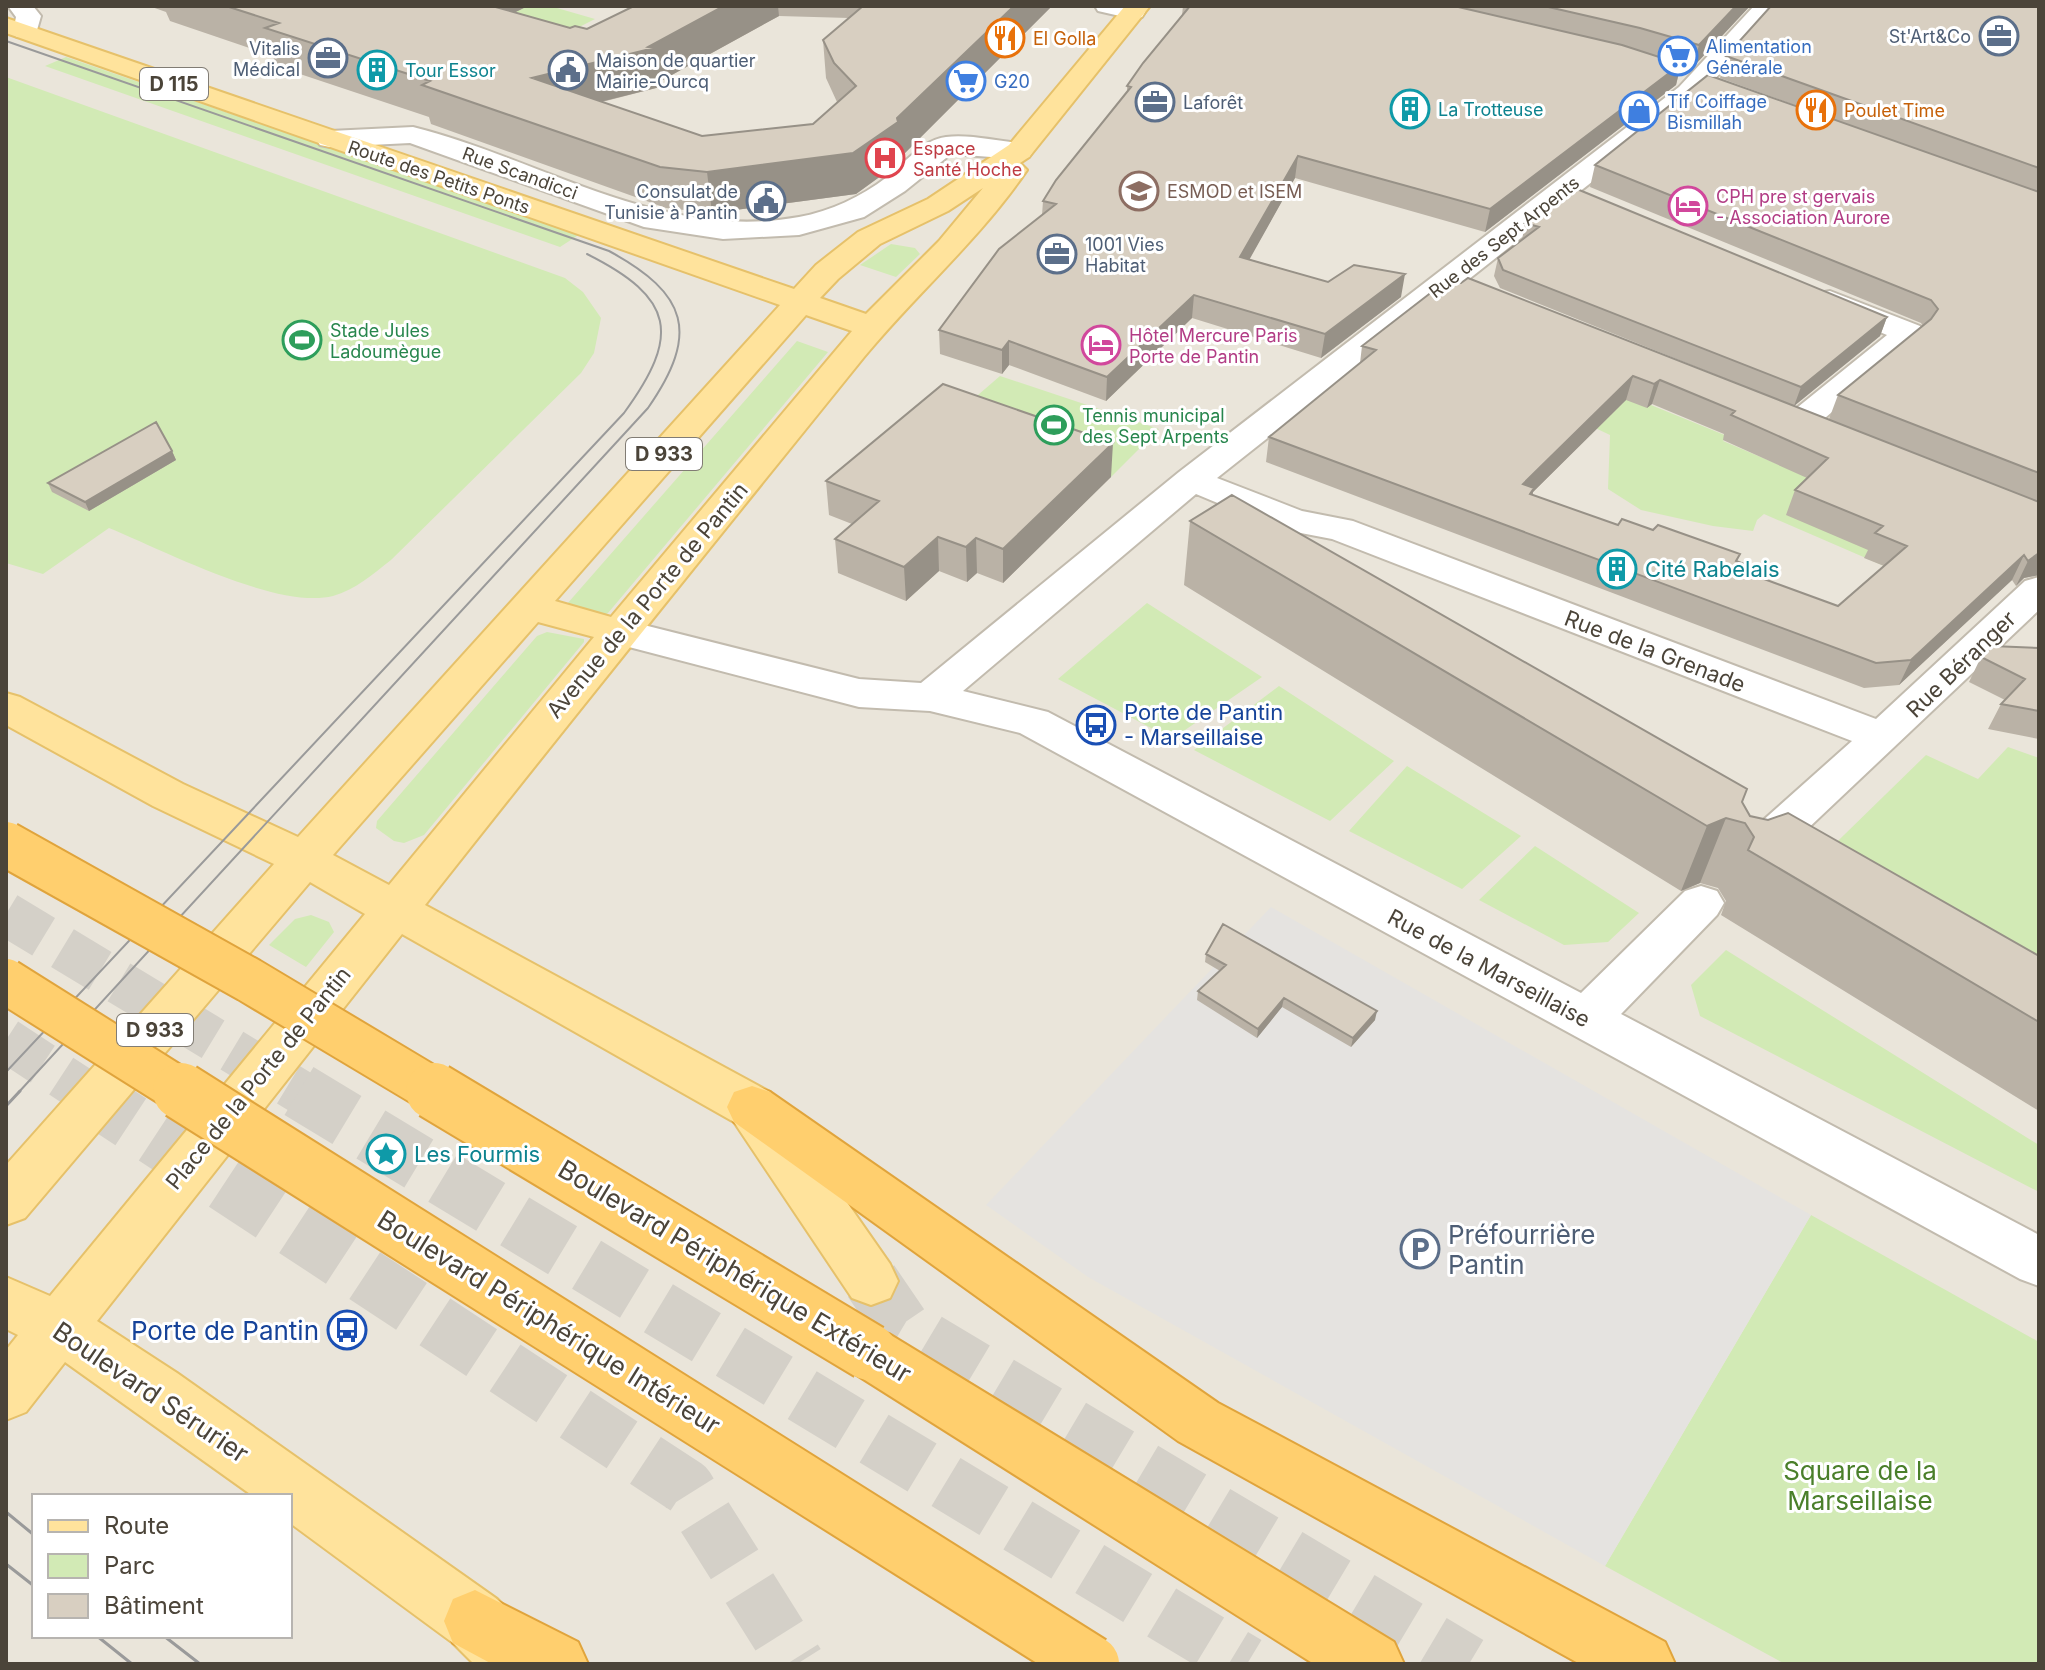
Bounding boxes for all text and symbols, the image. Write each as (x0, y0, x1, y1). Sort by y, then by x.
office icon: St'Art&Co (1978, 15, 2020, 57)
restaurant icon: El Golla (984, 17, 1026, 59)
place label: St'Art&Co (1889, 26, 1971, 47)
place label: El Golla (1033, 28, 1096, 49)
supermarket icon: Alimentation Générale (1657, 35, 1699, 77)
place label: Alimentation Générale (1706, 36, 1812, 78)
office icon: Vitalis Médical (307, 37, 349, 79)
place label: Vitalis Médical (233, 38, 300, 80)
building icon: Tour Essor (356, 49, 398, 91)
public building icon: Maison de quartier Mairie-Ourcq (547, 49, 589, 91)
place label: Maison de quartier Mairie-Ourcq (596, 50, 756, 92)
place label: Tour Essor (405, 60, 496, 81)
supermarket icon: G20 (945, 60, 987, 102)
road number: D 115 (140, 68, 208, 100)
place label: G20 (994, 71, 1030, 92)
office icon: Laforêt (1134, 81, 1176, 123)
building icon: La Trotteuse (1389, 88, 1431, 130)
restaurant icon: Poulet Time (1795, 89, 1837, 131)
shop icon: Tif Coiffage Bismillah (1618, 90, 1660, 132)
place label: Tif Coiffage Bismillah (1667, 91, 1767, 133)
place label: Laforêt (1183, 92, 1243, 113)
place label: La Trotteuse (1438, 99, 1544, 120)
place label: Poulet Time (1844, 100, 1945, 121)
street label: Route des Petits Ponts (345, 136, 533, 218)
hospital icon: Espace Santé Hoche (864, 137, 906, 179)
place label: Espace Santé Hoche (913, 138, 1022, 180)
street label: Rue Scandicci (460, 142, 580, 204)
school or university icon: ESMOD et ISEM (1118, 170, 1160, 212)
street label: Rue des Sept Arpents (1425, 172, 1583, 302)
public building icon: Consulat de Tunisie à Pantin (745, 180, 787, 222)
place label: Consulat de Tunisie à Pantin (604, 181, 738, 223)
place label: ESMOD et ISEM (1167, 181, 1302, 202)
hotel icon: CPH pre st gervais - Association Aurore (1667, 185, 1709, 227)
place label: CPH pre st gervais - Association Aurore (1716, 186, 1890, 228)
office icon: 1001 Vies Habitat (1036, 233, 1078, 275)
place label: 1001 Vies Habitat (1085, 234, 1164, 276)
sports icon: Stade Jules Ladoumègue (281, 319, 323, 361)
place label: Stade Jules Ladoumègue (330, 320, 441, 362)
hotel icon: Hôtel Mercure Paris Porte de Pantin (1080, 324, 1122, 366)
place label: Hôtel Mercure Paris Porte de Pantin (1129, 325, 1298, 367)
sports icon: Tennis municipal des Sept Arpents (1033, 404, 1075, 446)
place label: Tennis municipal des Sept Arpents (1082, 405, 1229, 447)
road number: D 933 (626, 438, 702, 470)
street label: Avenue de la Porte de Pantin (541, 477, 753, 723)
building icon: Cité Rabelais (1596, 548, 1638, 590)
place label: Cité Rabelais (1645, 556, 1780, 582)
street label: Rue de la Grenade (1561, 605, 1749, 697)
street label: Rue Béranger (1901, 605, 2021, 723)
place label: Porte de Pantin - Marseillaise (1124, 699, 1283, 750)
bus stop icon: Porte de Pantin - Marseillaise (1075, 704, 1117, 746)
street label: Rue de la Marseillaise (1383, 904, 1595, 1032)
street label: Place de la Porte de Pantin (160, 961, 356, 1195)
road number: D 933 (117, 1014, 193, 1046)
place icon: Les Fourmis (365, 1133, 407, 1175)
place label: Les Fourmis (414, 1141, 540, 1167)
street label: Boulevard Périphérique Extérieur (553, 1153, 917, 1389)
street label: Boulevard Périphérique Intérieur (372, 1203, 726, 1441)
place label: Préfourrière Pantin (1448, 1219, 1595, 1280)
parking icon: Préfourrière Pantin (1399, 1228, 1441, 1270)
bus stop icon: Porte de Pantin (326, 1309, 368, 1351)
street label: Boulevard Sérurier (47, 1315, 255, 1469)
place label: Porte de Pantin (131, 1315, 319, 1346)
park label: Square de la Marseillaise (1783, 1455, 1937, 1516)
legend (32, 1494, 292, 1638)
text: Route (104, 1511, 169, 1540)
text: Parc (104, 1551, 155, 1580)
text: Bâtiment (104, 1591, 204, 1620)

